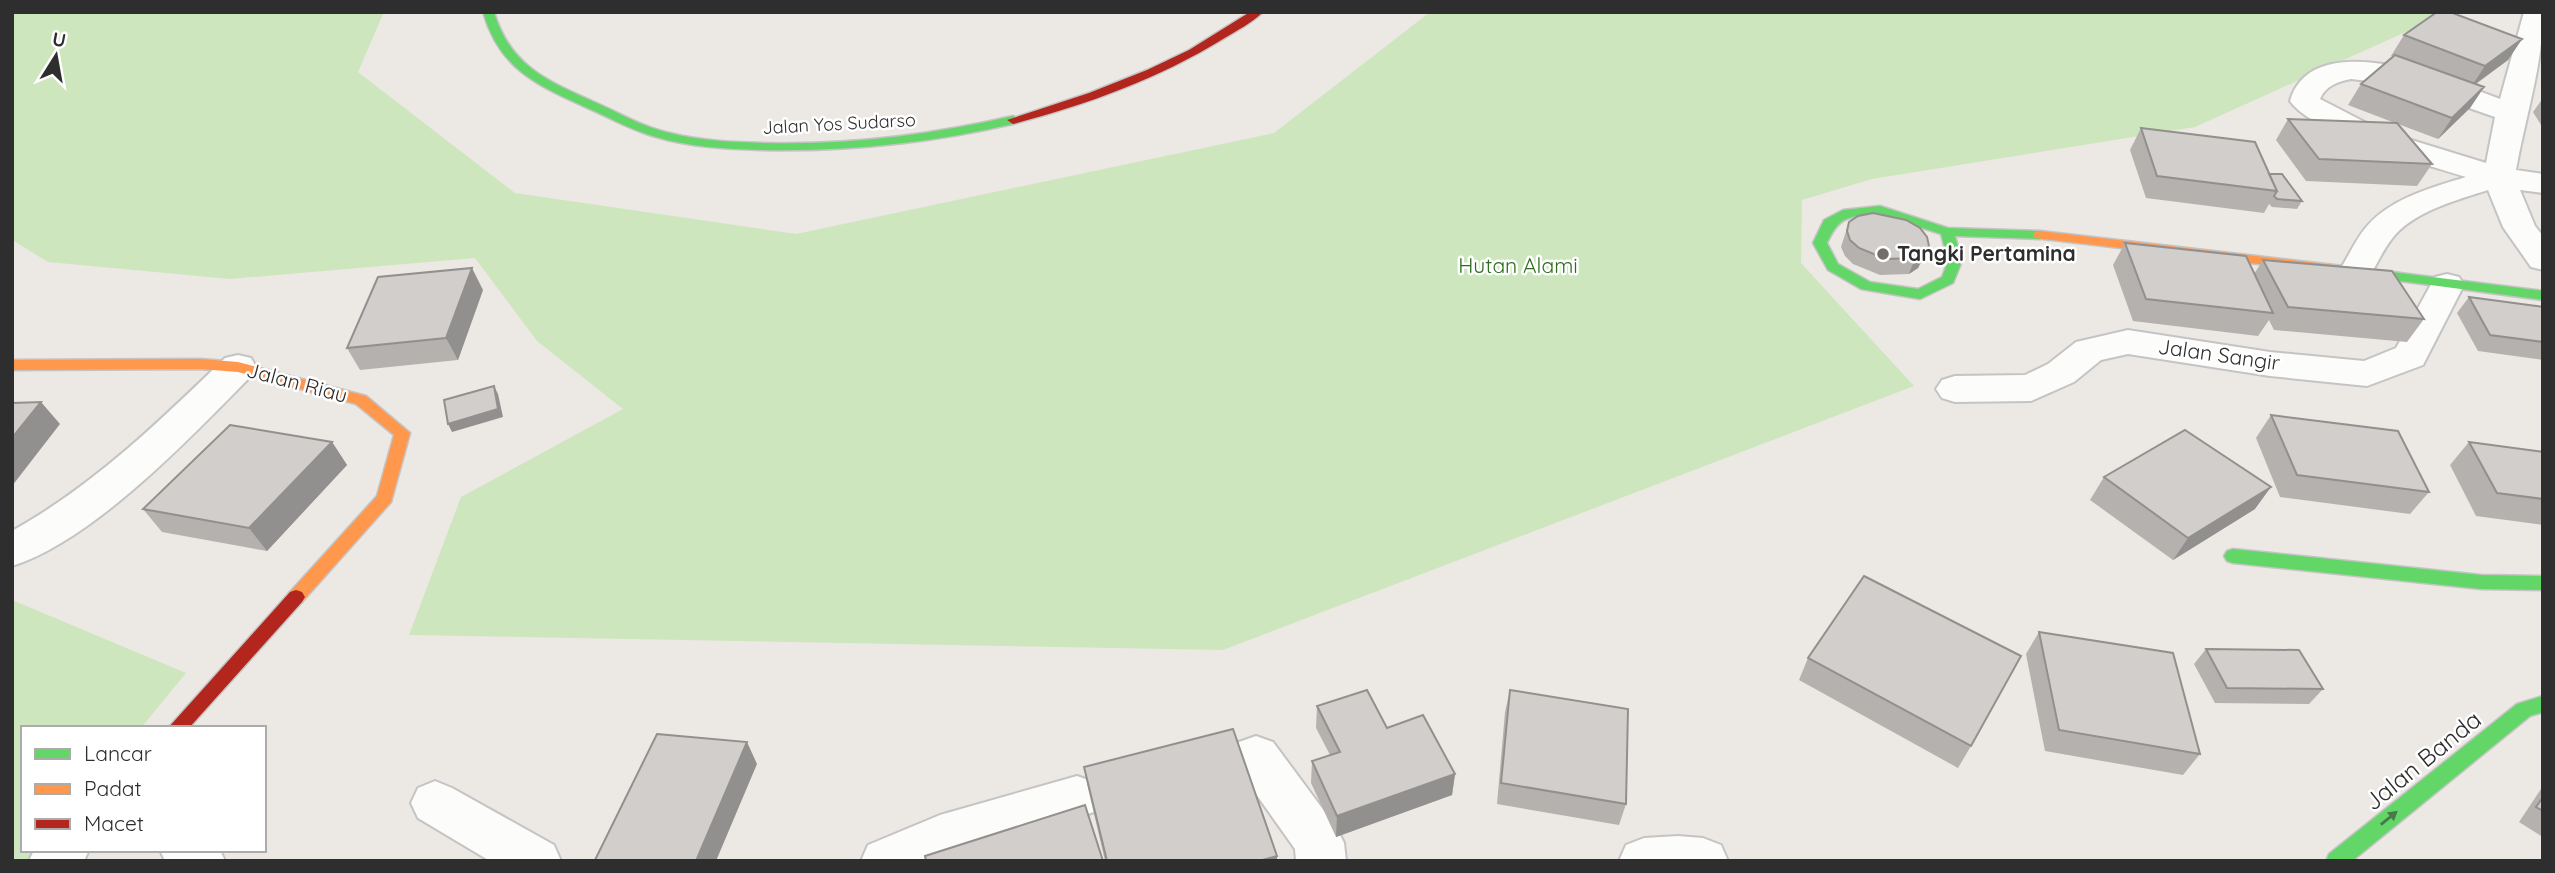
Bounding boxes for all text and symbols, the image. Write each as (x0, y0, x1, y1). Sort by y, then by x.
north arrow (21, 21, 91, 91)
text: U (50, 26, 68, 52)
street label: Jalan Yos Sudarso (762, 108, 916, 139)
place label: Tangki Pertamina (1897, 240, 2076, 266)
marker: Tangki Pertamina (1875, 246, 1891, 262)
park label: Hutan Alami (1458, 252, 1578, 278)
street label: Jalan Sangir (2157, 333, 2282, 375)
street label: Jalan Riau (244, 356, 350, 408)
street label: Jalan Banda (2358, 704, 2487, 817)
legend (21, 726, 266, 852)
text: Lancar (84, 740, 152, 766)
text: Padat (84, 775, 142, 801)
text: Macet (84, 810, 144, 836)
one-way arrow (2380, 810, 2398, 825)

